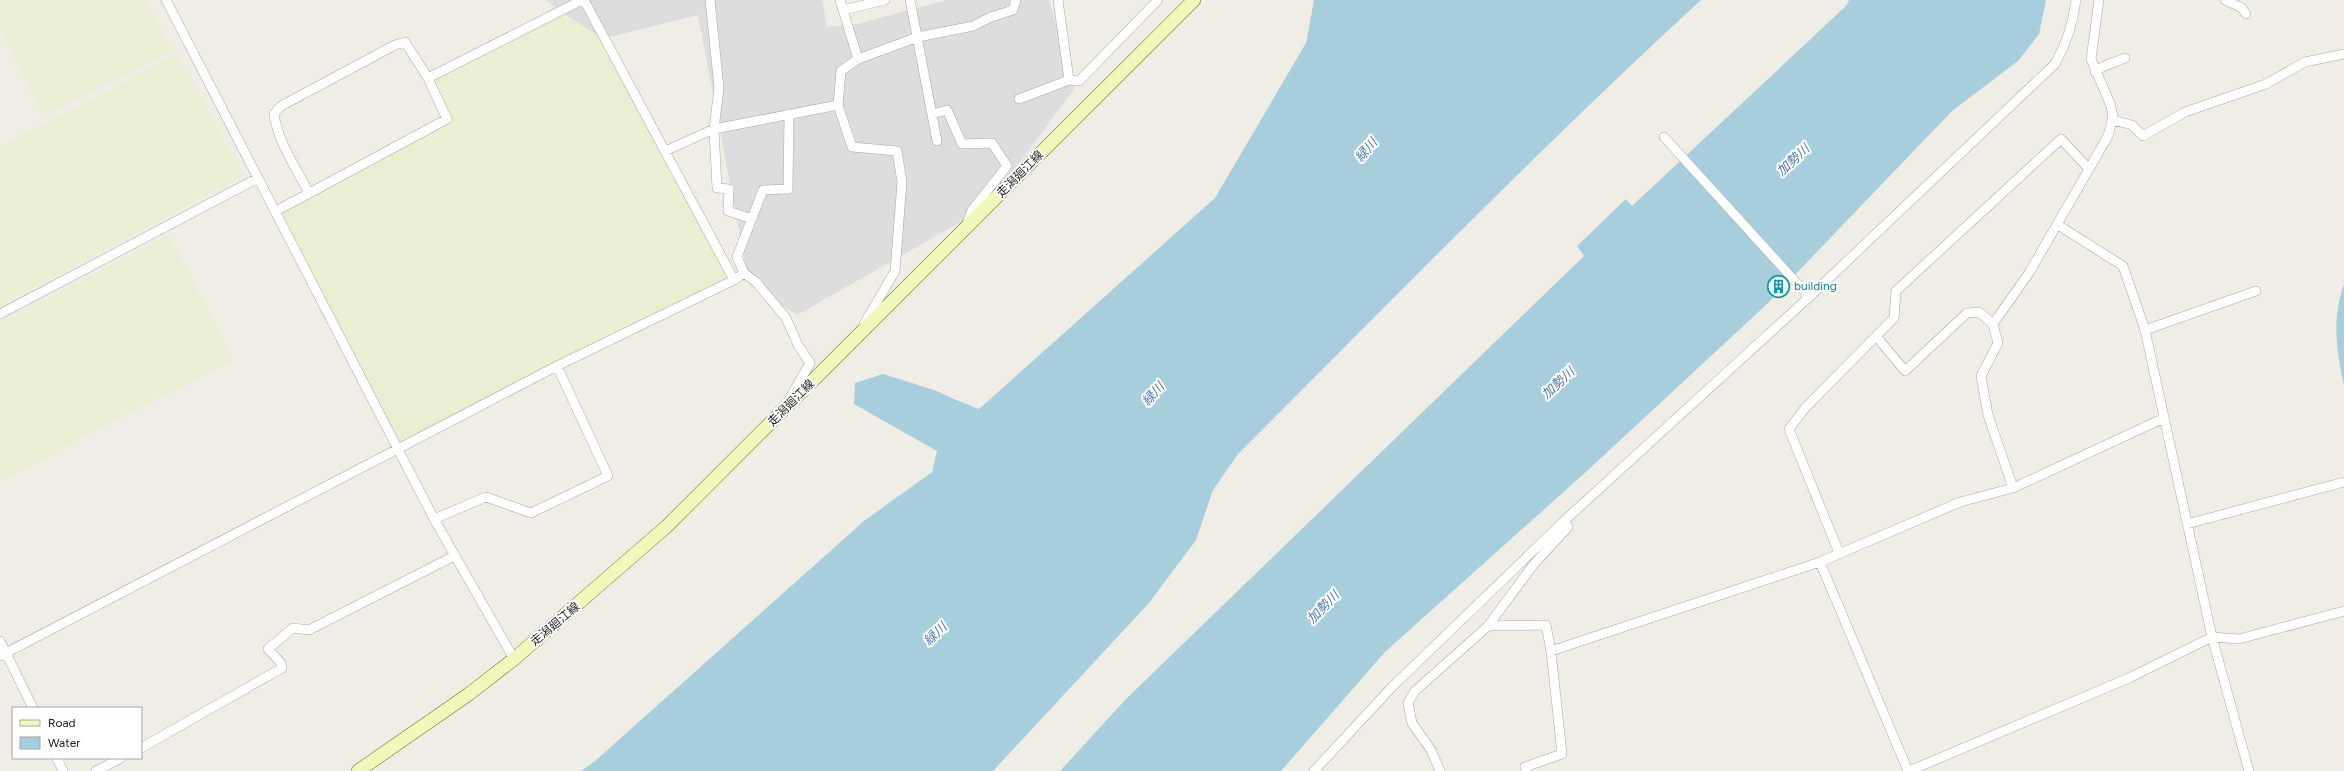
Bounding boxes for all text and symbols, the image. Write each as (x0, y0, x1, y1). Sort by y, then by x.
water label: 緑川 (1352, 134, 1381, 165)
water label: 加勢川 (1774, 140, 1814, 179)
street label: 走潟廻江線 (994, 148, 1046, 200)
building icon: building (1765, 273, 1791, 299)
place label: building (1794, 279, 1837, 293)
water label: 加勢川 (1539, 363, 1579, 402)
street label: 走潟廻江線 (765, 377, 817, 429)
water label: 緑川 (1139, 378, 1169, 409)
water label: 加勢川 (1304, 586, 1343, 626)
street label: 走潟廻江線 (528, 599, 582, 649)
water label: 緑川 (920, 618, 951, 648)
legend (12, 707, 142, 759)
text: Road (48, 716, 76, 730)
text: Water (48, 736, 80, 750)

